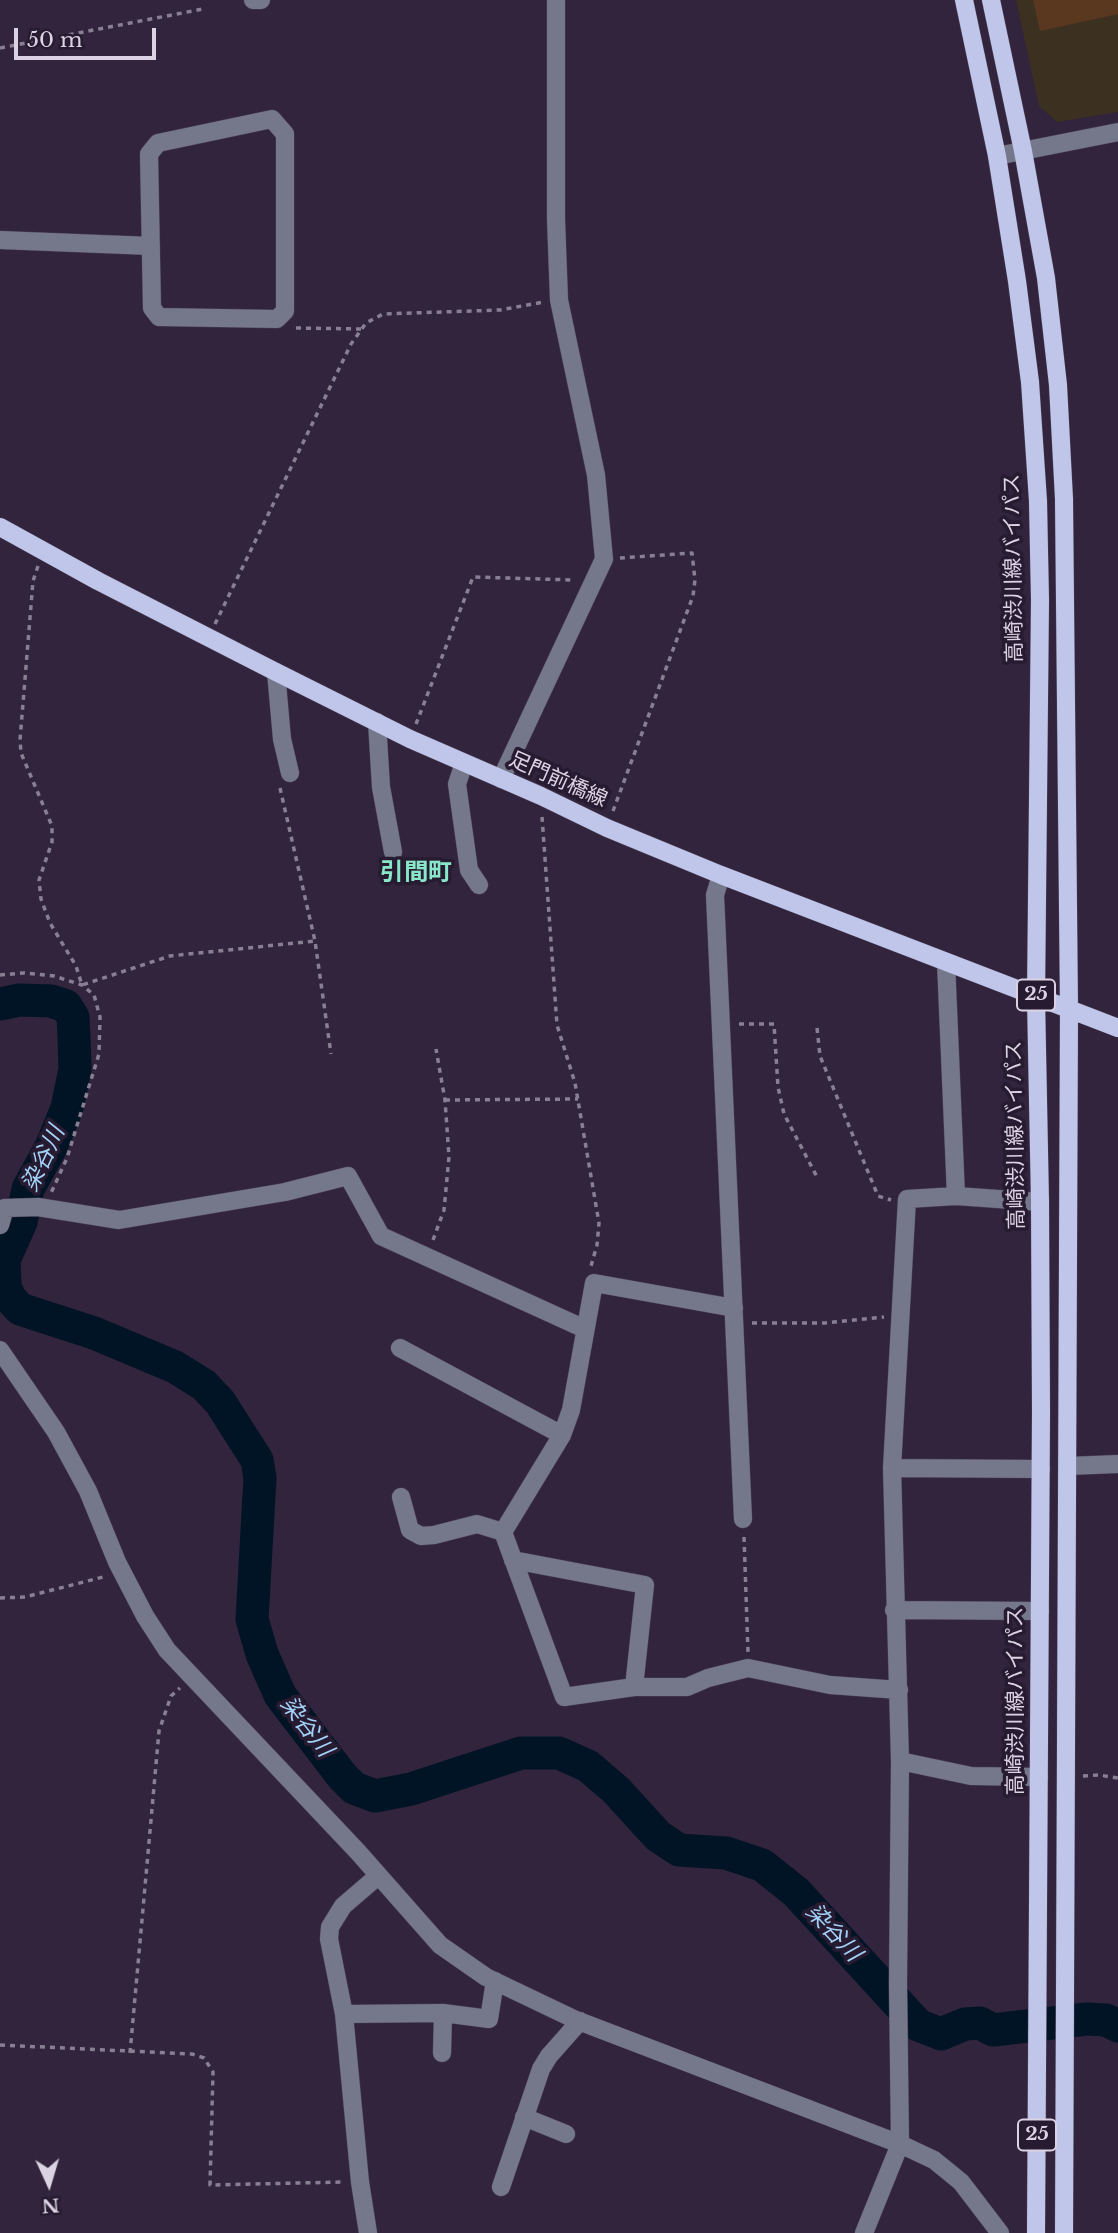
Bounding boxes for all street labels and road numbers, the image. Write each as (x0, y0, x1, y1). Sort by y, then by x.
street label: 高崎渋川線バイパス (1000, 473, 1028, 663)
street label: 足門前橋線 (505, 747, 611, 813)
road number: 25 (1017, 979, 1055, 1010)
street label: 高崎渋川線バイパス (1002, 1040, 1030, 1230)
street label: 高崎渋川線バイパス (1003, 1607, 1029, 1795)
road number: 25 (1018, 2120, 1056, 2150)

